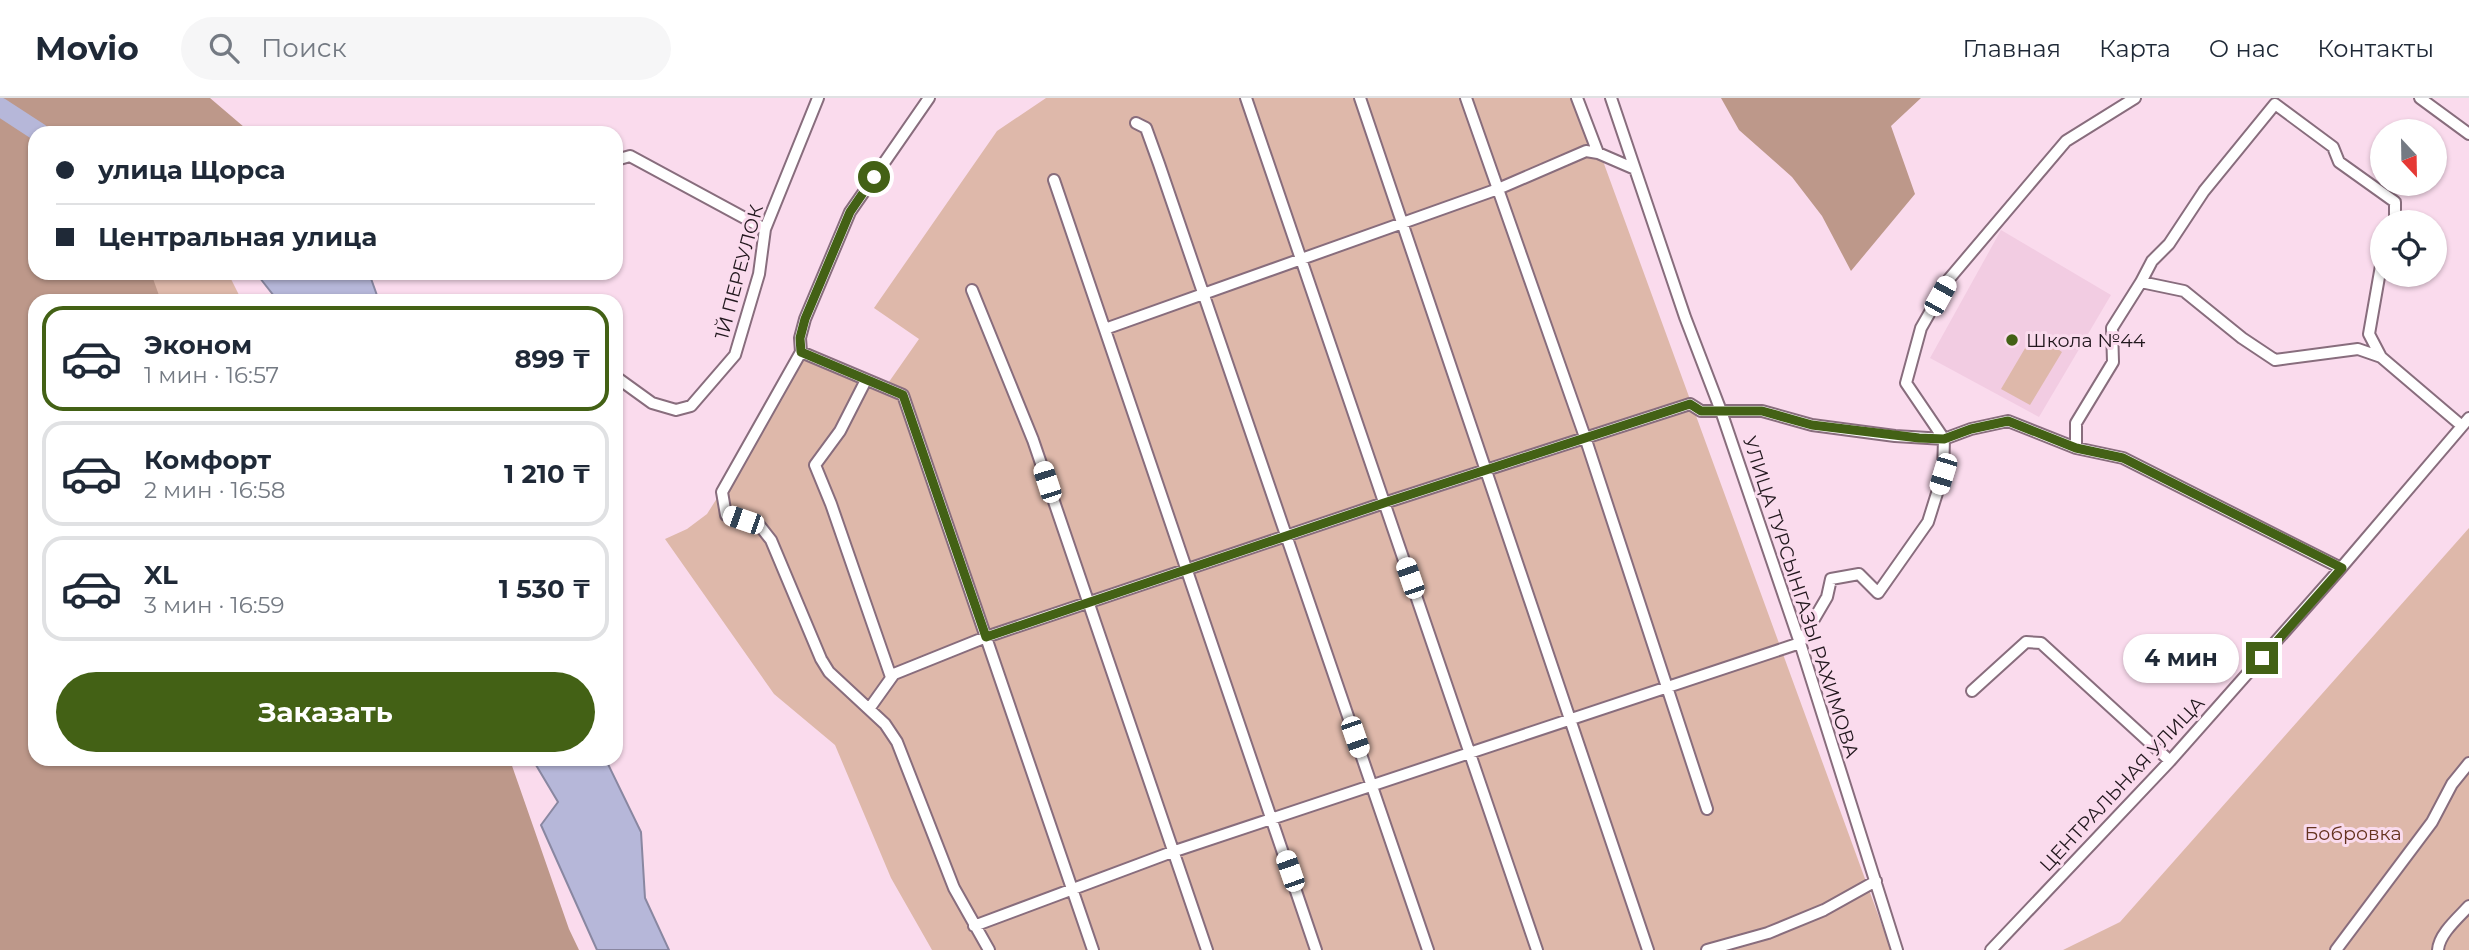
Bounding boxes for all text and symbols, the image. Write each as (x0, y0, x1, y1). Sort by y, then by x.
search box (181, 17, 671, 80)
text: Movio (35, 28, 139, 68)
icon: search (205, 29, 243, 67)
text: Поиск (261, 32, 347, 64)
text: Главная (1963, 34, 2061, 63)
text: Карта (2099, 34, 2171, 63)
text: О нас (2209, 34, 2279, 63)
text: Контакты (2317, 34, 2434, 63)
north arrow (2370, 119, 2446, 196)
map controls (2370, 119, 2447, 287)
text: улица Щорса (98, 154, 285, 186)
route start (858, 161, 890, 193)
street label: 1Й ПЕРЕУЛОК (710, 202, 768, 342)
button: locate (2370, 210, 2447, 287)
text: Центральная улица (98, 221, 377, 253)
car (1921, 273, 1960, 319)
icon: car (60, 327, 123, 390)
text: Эконом (144, 329, 252, 361)
place label: Школа №44 (2026, 329, 2146, 352)
marker: Школа №44 (2004, 332, 2020, 348)
text: 899 ₸ (514, 343, 591, 375)
text: 1 мин · 16:57 (144, 361, 279, 389)
street label: УЛИЦА ТУРСЫНГАЗЫ РАХИМОВА (1738, 433, 1864, 761)
icon: car (60, 442, 123, 505)
text: Комфорт (144, 444, 271, 476)
car (1927, 451, 1960, 497)
text: 1 210 ₸ (504, 458, 591, 490)
car (1031, 459, 1064, 505)
text: 2 мин · 16:58 (144, 476, 285, 504)
car (720, 503, 767, 537)
car (1394, 555, 1427, 601)
icon: car (60, 557, 123, 620)
text: XL (144, 559, 178, 591)
text: 1 530 ₸ (499, 573, 591, 605)
text: 3 мин · 16:59 (144, 591, 285, 619)
callout: 4 мин (2122, 634, 2238, 682)
route end (2246, 642, 2278, 674)
text: 4 мин (2144, 644, 2218, 672)
button: Заказать (56, 672, 595, 752)
street label: ЦЕНТРАЛЬНАЯ УЛИЦА (2035, 692, 2209, 876)
car (1339, 714, 1372, 760)
park label: Бобровка (2305, 822, 2402, 845)
car (1274, 848, 1307, 894)

